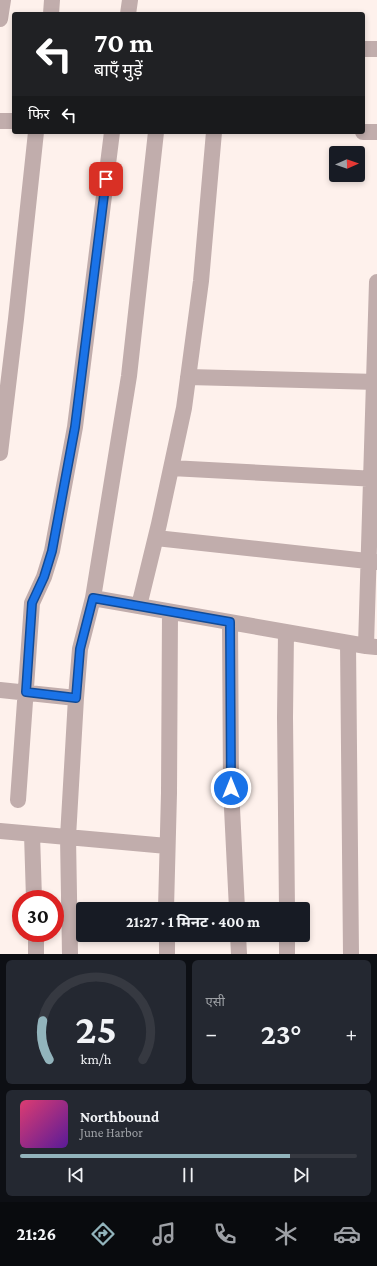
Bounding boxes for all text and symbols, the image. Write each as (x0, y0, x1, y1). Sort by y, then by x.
text: 70 m (94, 27, 153, 58)
icon: left (28, 28, 80, 80)
text: बाएँ मुड़ें (94, 60, 143, 80)
icon: left (58, 104, 80, 126)
text: फिर (28, 106, 50, 122)
north arrow (329, 146, 365, 182)
map controls (329, 146, 365, 182)
pin (89, 162, 123, 196)
icon: arrive (95, 168, 117, 190)
position arrow (210, 767, 252, 809)
speed limit sign: 30 (12, 890, 64, 942)
text: 21:27 · 1 मिनट · 400 m (126, 914, 260, 930)
text: एसी (206, 994, 225, 1009)
text: 25 (75, 1006, 117, 1052)
text: 23° (261, 1017, 302, 1050)
text: − (206, 1021, 217, 1046)
text: + (345, 1021, 357, 1046)
text: km/h (80, 1051, 111, 1067)
text: Northbound (80, 1109, 159, 1125)
text: June Harbor (80, 1125, 143, 1140)
icon: previous (65, 1164, 87, 1186)
icon: pause (177, 1164, 199, 1186)
icon: next (290, 1164, 312, 1186)
icon: directions (89, 1220, 117, 1248)
icon: music (150, 1220, 178, 1248)
icon: phone (211, 1220, 239, 1248)
icon: climate (272, 1220, 300, 1248)
icon: car (333, 1220, 361, 1248)
text: 21:26 (16, 1224, 56, 1244)

